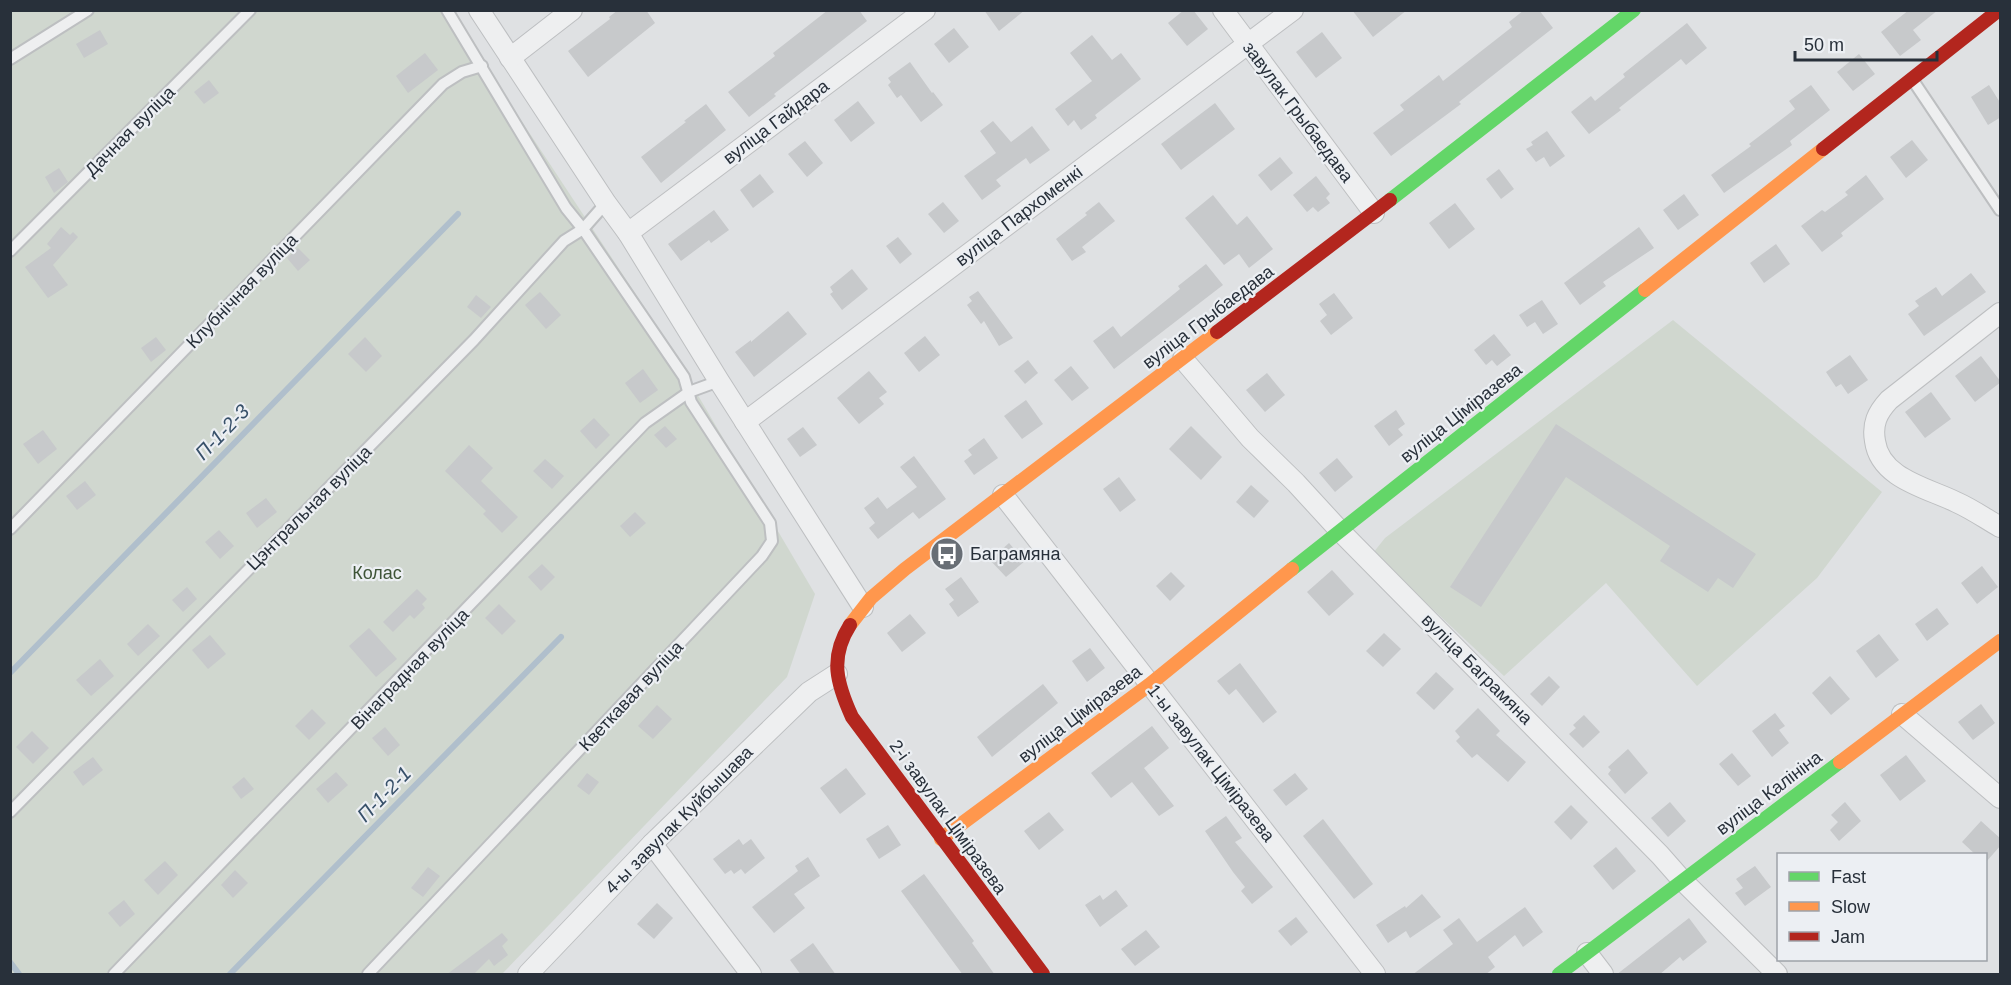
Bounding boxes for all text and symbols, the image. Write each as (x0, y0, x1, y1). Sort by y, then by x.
scale bar (1795, 24, 1938, 62)
text: 50 m (1804, 35, 1844, 55)
street label: завулак Грыбаедава (1239, 38, 1358, 187)
street label: вуліца Гайдара (719, 75, 833, 168)
street label: Дачная вуліца (81, 81, 180, 180)
street label: вуліца Пархоменкі (952, 162, 1086, 270)
street label: Клубнічная вуліца (182, 229, 302, 352)
street label: вуліца Грыбаедава (1139, 261, 1278, 373)
street label: вуліца Ціміразева (1396, 359, 1526, 467)
water label: П-1-2-3 (191, 400, 253, 464)
street label: Цэнтральная вуліца (243, 441, 376, 574)
bus stop icon: Баграмяна (929, 536, 965, 572)
place label: Баграмяна (970, 544, 1061, 564)
park label: Колас (352, 563, 402, 583)
street label: Вінаградная вуліца (347, 604, 474, 734)
street label: вуліца Баграмяна (1418, 610, 1537, 729)
street label: Кветкавая вуліца (575, 636, 688, 755)
street label: вуліца Ціміразева (1015, 661, 1146, 767)
street label: 1-ы завулак Ціміразева (1143, 680, 1279, 846)
street label: 2-і завулак Ціміразева (885, 736, 1011, 899)
street label: 4-ы завулак Куйбышава (601, 742, 757, 898)
street label: вуліца Калініна (1712, 746, 1826, 839)
water label: П-1-2-1 (353, 762, 415, 826)
legend (1777, 853, 1987, 961)
text: Fast (1831, 867, 1866, 887)
text: Slow (1831, 897, 1871, 917)
text: Jam (1831, 927, 1865, 947)

